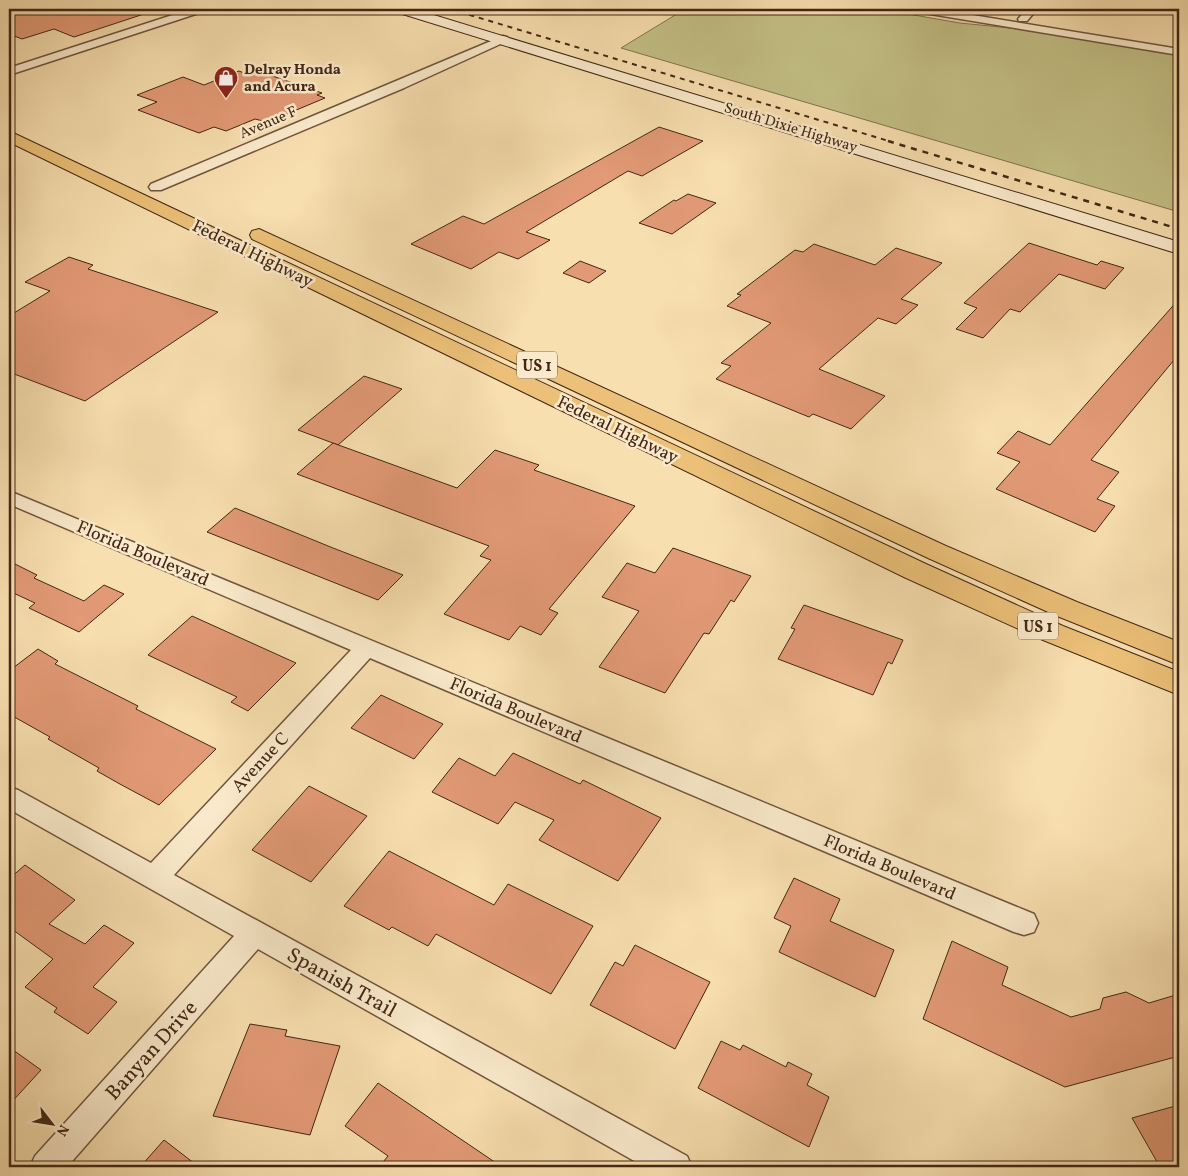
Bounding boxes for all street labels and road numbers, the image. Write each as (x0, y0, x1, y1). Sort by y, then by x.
street label: South Dixie Highway (721, 98, 860, 159)
street label: Avenue F (237, 102, 301, 145)
street label: Federal Highway (187, 214, 317, 295)
road number: US 1 (517, 352, 557, 378)
street label: Federal Highway (552, 390, 682, 471)
street label: Florida Boulevard (72, 515, 212, 594)
road number: US 1 (1018, 612, 1058, 640)
street label: Florida Boulevard (445, 672, 585, 751)
street label: Avenue C (227, 727, 296, 799)
street label: Florida Boulevard (819, 829, 959, 908)
street label: Spanish Trail (281, 941, 401, 1025)
street label: Banyan Drive (99, 995, 205, 1107)

